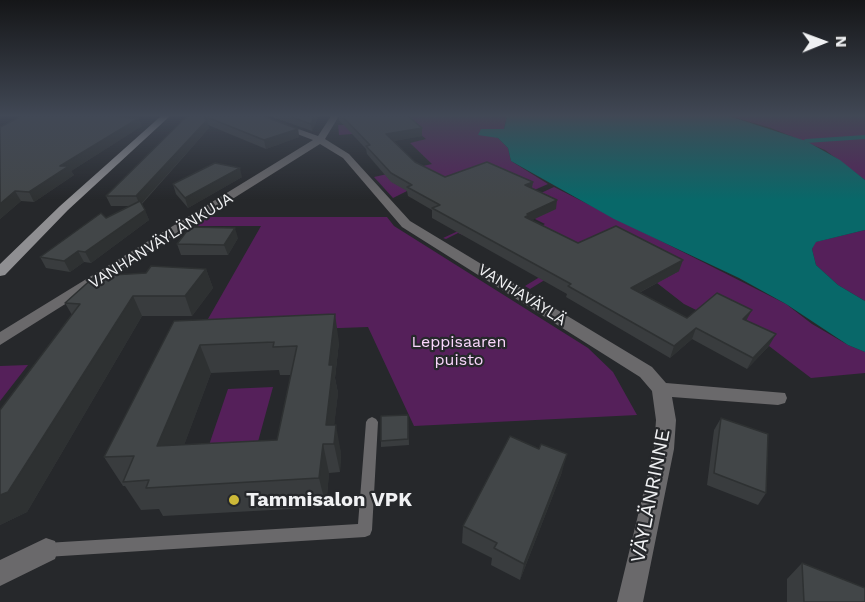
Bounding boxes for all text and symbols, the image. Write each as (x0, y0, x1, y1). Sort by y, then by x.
north arrow (793, 12, 853, 72)
text: N (832, 36, 851, 48)
street label: VANHANVÄYLÄNKUJA (85, 189, 237, 293)
street label: VANHAVÄYLÄ (474, 260, 570, 330)
park label: Leppisaaren puisto (412, 332, 506, 370)
street label: VÄYLÄNRINNE (626, 427, 676, 565)
place label: Tammisalon VPK (246, 488, 412, 512)
marker: Tammisalon VPK (227, 493, 241, 507)

